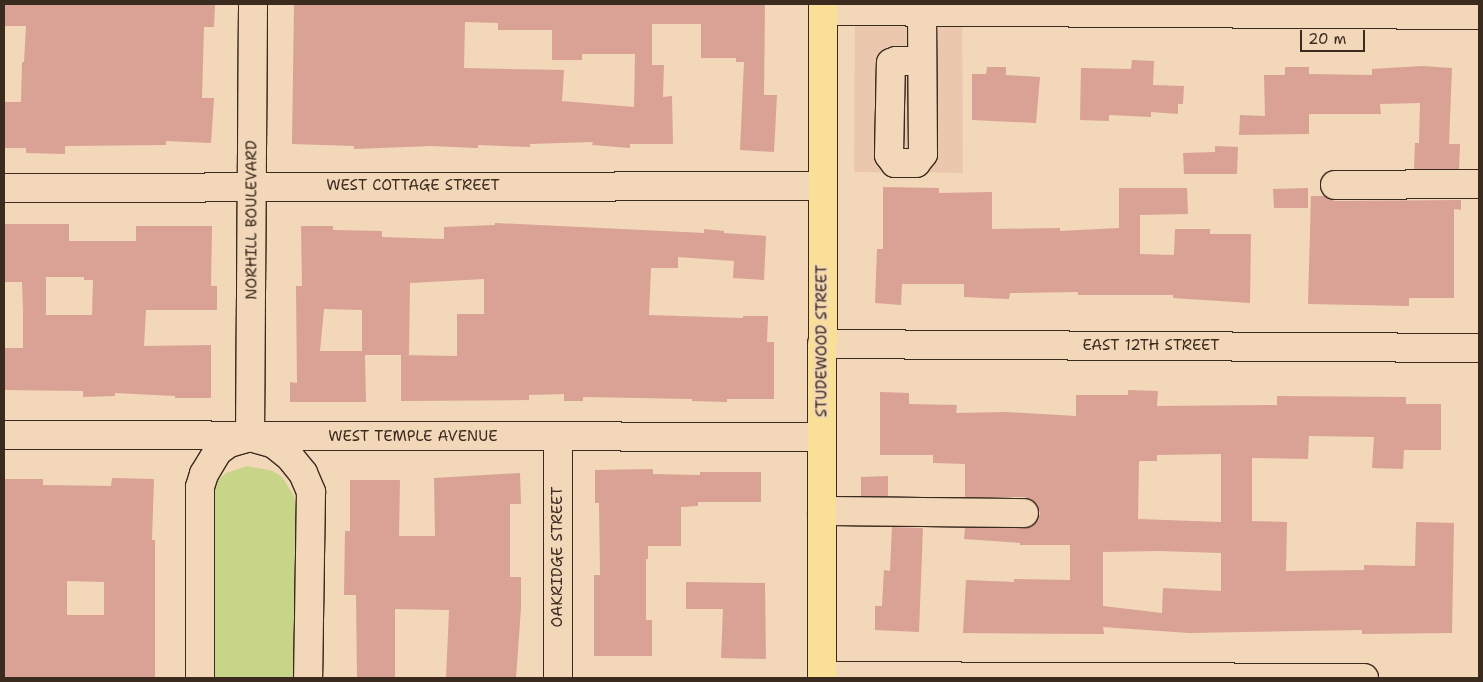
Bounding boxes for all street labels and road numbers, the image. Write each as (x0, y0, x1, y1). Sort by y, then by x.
street label: NORHILL BOULEVARD (243, 140, 261, 300)
street label: WEST COTTAGE STREET (326, 177, 500, 195)
street label: STUDEWOOD STREET (813, 265, 831, 417)
street label: EAST 12TH STREET (1082, 337, 1220, 355)
street label: WEST TEMPLE AVENUE (328, 428, 498, 446)
street label: OAKRIDGE STREET (549, 487, 567, 627)

